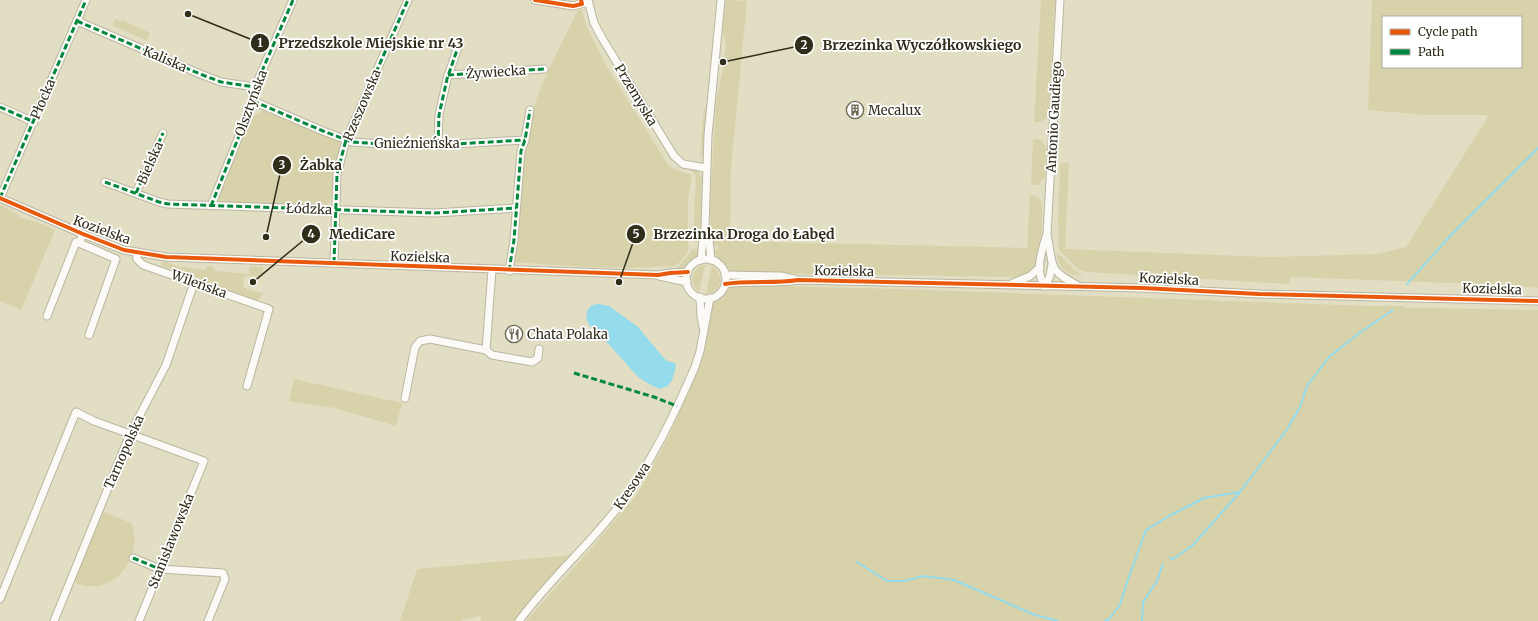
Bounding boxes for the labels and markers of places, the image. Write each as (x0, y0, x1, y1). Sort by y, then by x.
callout: Przedszkole Miejskie nr 43 (250, 30, 471, 56)
callout: Brzezinka Wyczółkowskiego (794, 32, 1029, 58)
building icon: Mecalux (845, 100, 865, 120)
place label: Mecalux (868, 102, 921, 119)
callout: Żabka (272, 152, 350, 178)
callout: MediCare (301, 221, 403, 247)
callout: Brzezinka Droga do Łabęd (626, 221, 843, 247)
restaurant icon: Chata Polaka (504, 324, 524, 344)
place label: Chata Polaka (527, 326, 608, 343)

